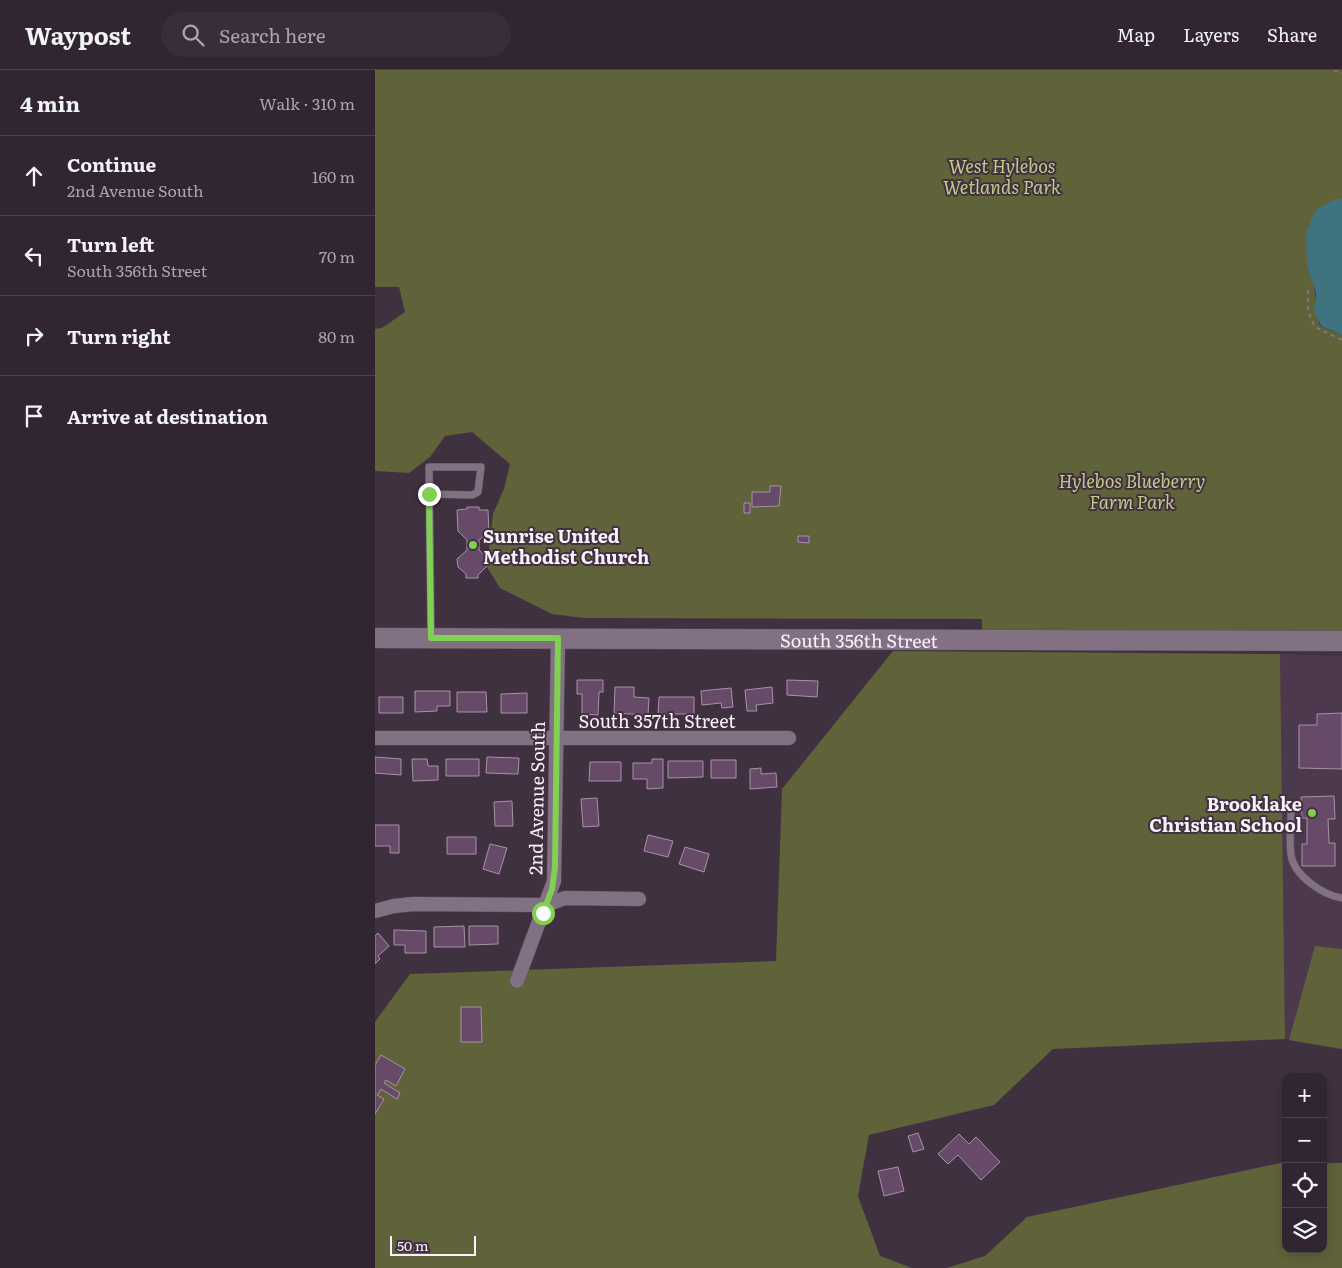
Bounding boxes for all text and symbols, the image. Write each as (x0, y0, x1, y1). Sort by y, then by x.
search box (161, 12, 511, 57)
text: Waypost (25, 17, 131, 52)
icon: search (179, 21, 207, 49)
text: Search here (219, 21, 326, 49)
text: Map (1117, 21, 1155, 48)
text: Layers (1183, 21, 1239, 48)
text: Share (1267, 21, 1317, 48)
text: 4 min (20, 87, 80, 118)
text: Walk · 310 m (259, 91, 355, 115)
text: Continue (67, 150, 156, 178)
park label: West Hylebos Wetlands Park (943, 152, 1061, 200)
icon: ahead (20, 162, 48, 190)
text: 160 m (312, 164, 355, 188)
text: 2nd Avenue South (67, 178, 204, 202)
text: Turn left (67, 230, 154, 258)
icon: left (20, 242, 48, 270)
text: 70 m (319, 244, 355, 268)
text: South 356th Street (67, 258, 207, 282)
icon: right (20, 322, 48, 350)
text: Turn right (67, 322, 171, 350)
text: 80 m (318, 324, 355, 348)
icon: arrive (20, 402, 48, 430)
text: Arrive at destination (67, 402, 268, 430)
park label: Hylebos Blueberry Farm Park (1058, 467, 1206, 515)
route end (418, 483, 441, 506)
place label: Sunrise United Methodist Church (483, 522, 649, 570)
marker: Sunrise United Methodist Church (467, 539, 479, 551)
street label: South 356th Street (780, 626, 939, 653)
street label: South 357th Street (578, 707, 736, 734)
street label: 2nd Avenue South (521, 721, 551, 875)
place label: Brooklake Christian School (1149, 790, 1302, 838)
marker: Brooklake Christian School (1306, 807, 1318, 819)
route start (532, 902, 555, 925)
map controls (1282, 1073, 1327, 1253)
button: + (1282, 1073, 1327, 1118)
button: − (1282, 1118, 1327, 1163)
button: locate (1282, 1163, 1327, 1208)
button: layers (1282, 1208, 1327, 1253)
scale bar (390, 1233, 476, 1256)
text: 50 m (397, 1235, 429, 1255)

